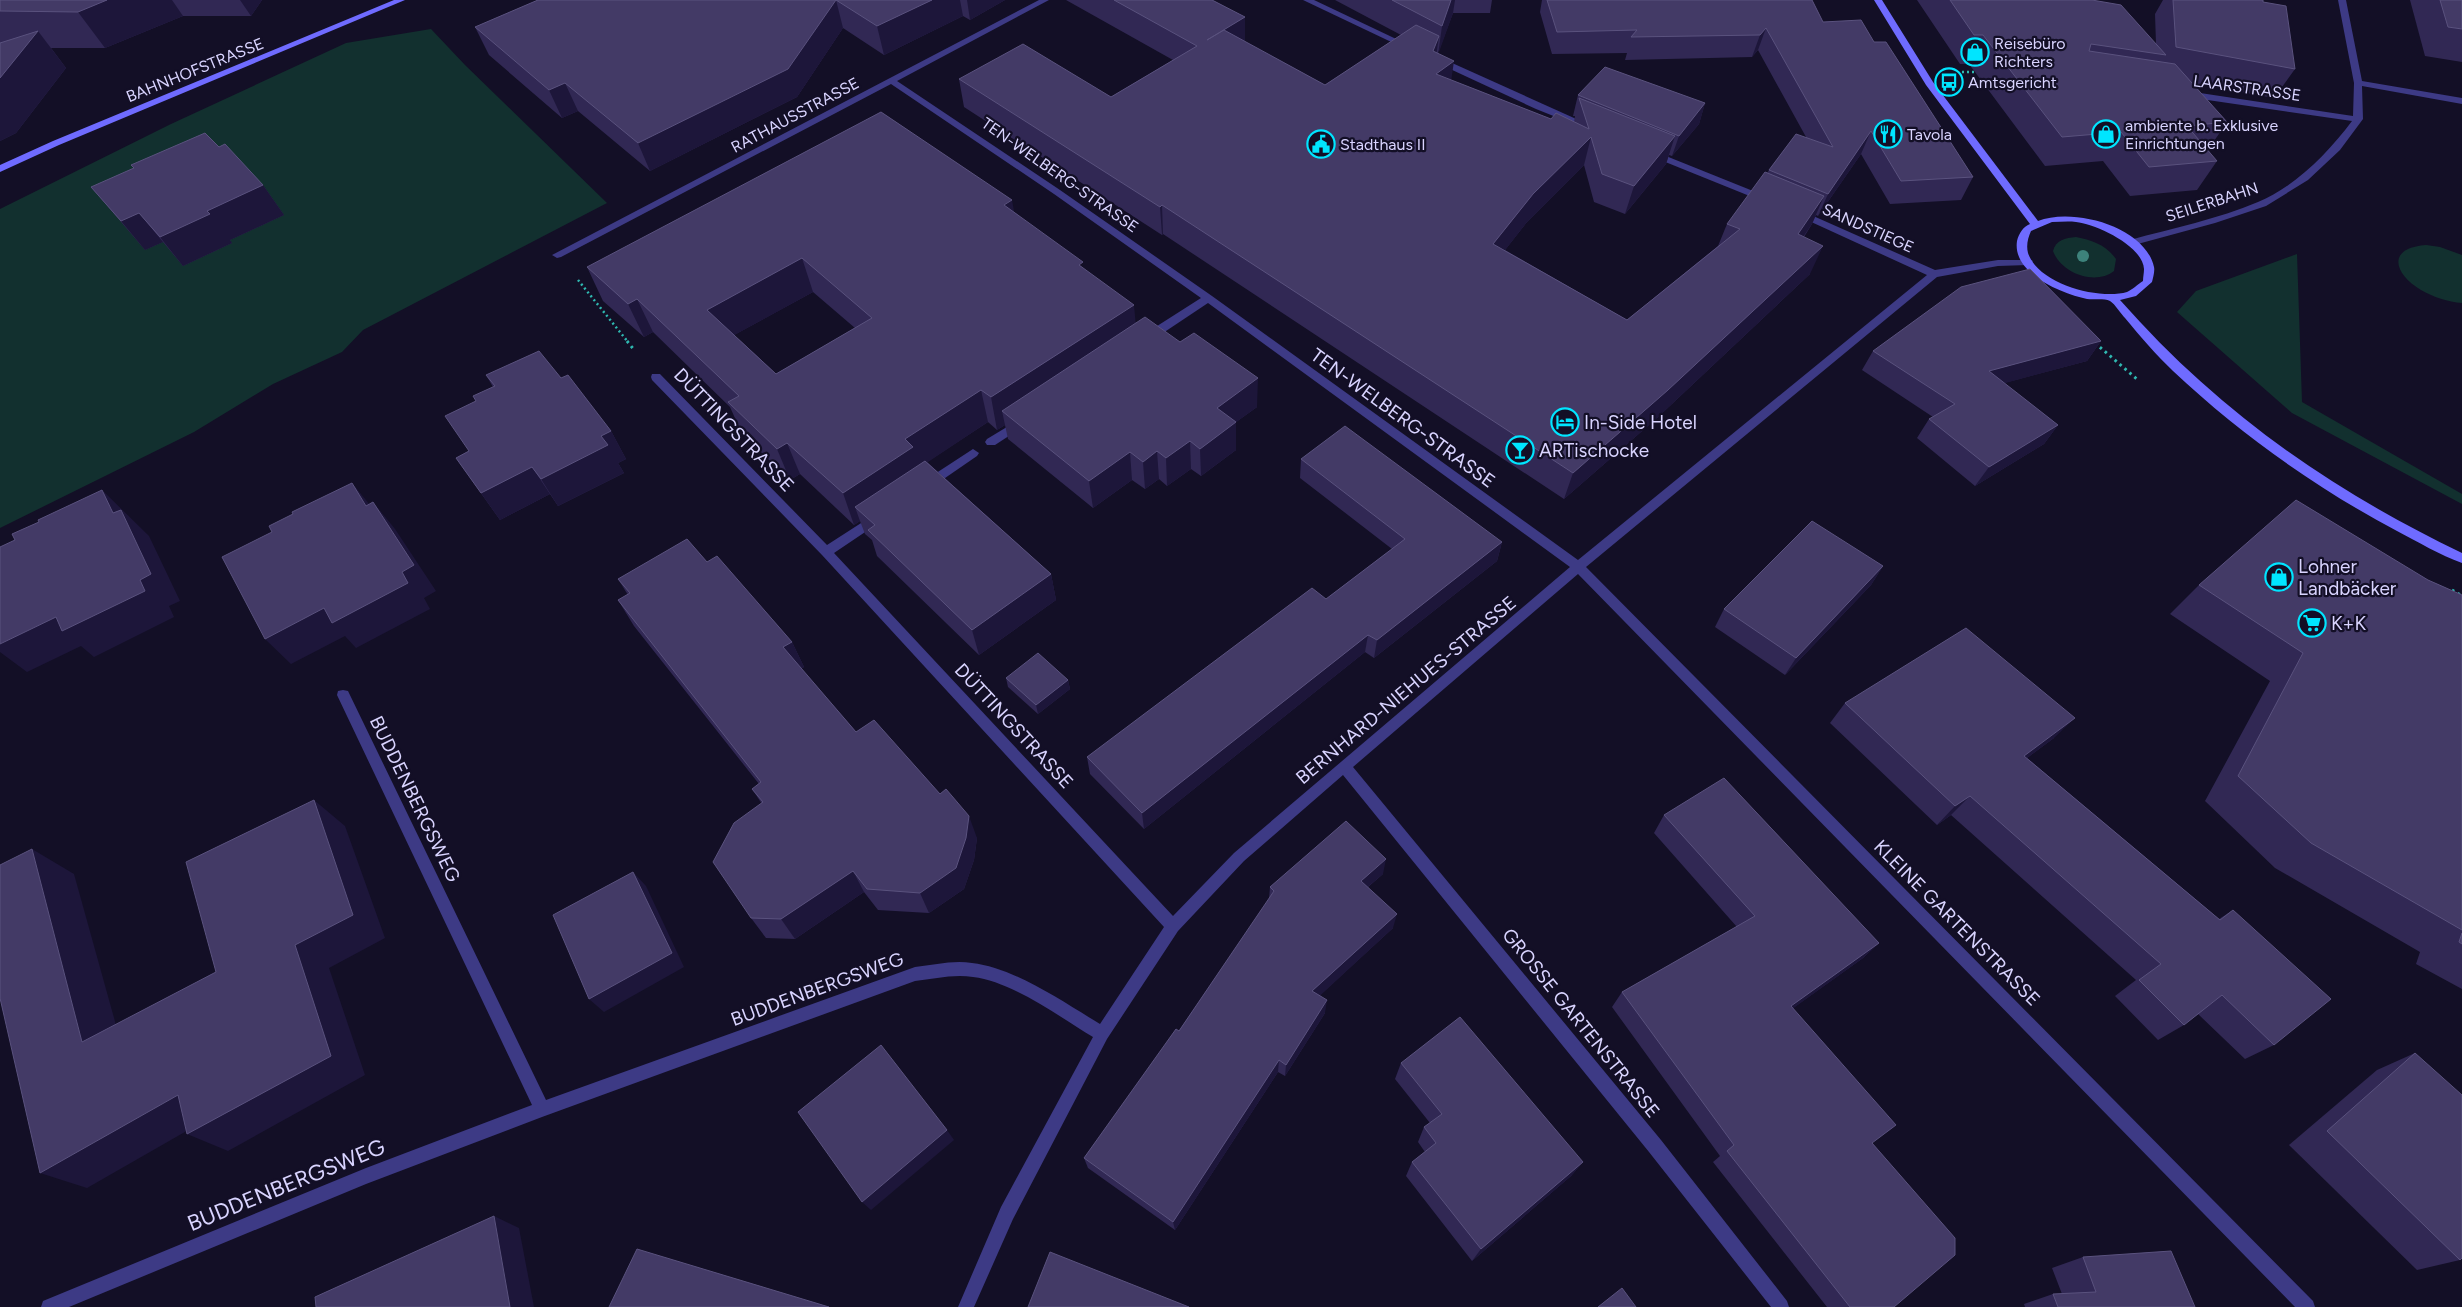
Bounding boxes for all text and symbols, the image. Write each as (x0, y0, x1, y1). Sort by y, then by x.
street label: BAHNHOFSTRASSE (123, 34, 267, 106)
place label: Reisebüro Richters (1994, 34, 2066, 71)
shop icon: Reisebüro Richters (1960, 37, 1990, 67)
bus stop icon: Amtsgericht (1934, 67, 1964, 97)
street label: LAARSTRASSE (2192, 71, 2302, 105)
street label: RATHAUSSTRASSE (728, 73, 862, 157)
place label: Amtsgericht (1968, 73, 2057, 92)
street label: TEN-WELBERG-STRASSE (978, 114, 1142, 236)
place label: ambiente b. Exklusive Einrichtungen (2125, 116, 2278, 153)
restaurant icon: Tavola (1873, 119, 1903, 149)
shop icon: ambiente b. Exklusive Einrichtungen (2091, 119, 2121, 149)
place label: Tavola (1907, 125, 1952, 144)
public building icon: Stadthaus II (1306, 129, 1336, 159)
place label: Stadthaus II (1340, 135, 1426, 154)
street label: SEILERBAHN (2163, 178, 2261, 226)
street label: SANDSTIEGE (1819, 199, 1917, 257)
street label: TEN-WELBERG-STRASSE (1306, 343, 1500, 493)
street label: DÜTTINGSTRASSE (669, 363, 799, 497)
hotel icon: In-Side Hotel (1550, 407, 1580, 437)
place label: In-Side Hotel (1584, 411, 1697, 434)
bar icon: ARTischocke (1505, 435, 1535, 465)
place label: ARTischocke (1539, 439, 1649, 462)
place label: Lohner Landbäcker (2298, 555, 2397, 600)
shop icon: Lohner Landbäcker (2264, 562, 2294, 592)
street label: BERNHARD-NIEHUES-STRASSE (1291, 591, 1521, 789)
supermarket icon: K+K (2297, 608, 2327, 638)
place label: K+K (2331, 612, 2366, 635)
street label: DÜTTINGSTRASSE (950, 659, 1078, 793)
street label: BUDDENBERGSWEG (365, 712, 465, 886)
street label: KLEINE GARTENSTRASSE (1869, 835, 2045, 1011)
street label: GROSSE GARTENSTRASSE (1497, 924, 1665, 1122)
street label: BUDDENBERGSWEG (728, 947, 906, 1031)
street label: BUDDENBERGSWEG (183, 1133, 389, 1237)

